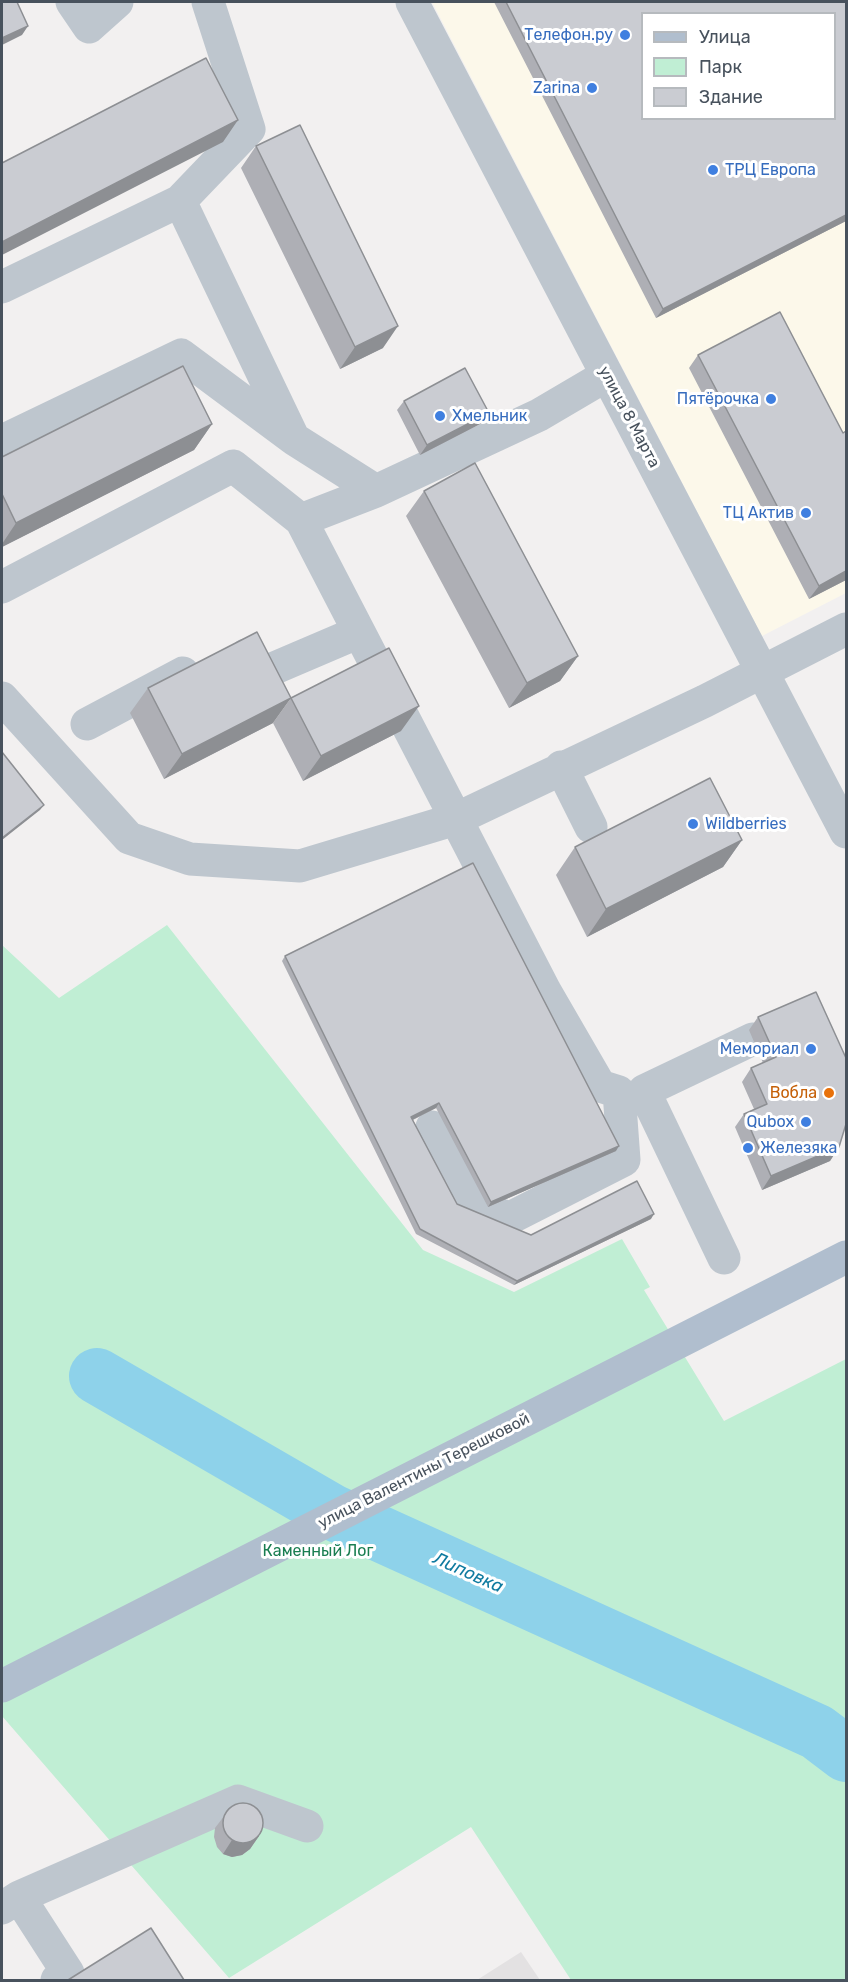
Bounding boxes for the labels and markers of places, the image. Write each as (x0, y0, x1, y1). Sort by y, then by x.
place label: Телефон.ру (524, 25, 613, 45)
marker: Телефон.ру (618, 28, 632, 42)
place label: Zarina (533, 78, 580, 98)
marker: Zarina (585, 81, 599, 95)
place label: ТРЦ Европа (725, 160, 816, 180)
marker: ТРЦ Европа (706, 163, 720, 177)
place label: Пятёрочка (677, 389, 759, 409)
marker: Пятёрочка (764, 392, 778, 406)
place label: Хмельник (452, 406, 527, 426)
marker: Хмельник (433, 409, 447, 423)
place label: ТЦ Актив (723, 503, 794, 523)
marker: ТЦ Актив (799, 506, 813, 520)
place label: Wildberries (705, 814, 787, 834)
marker: Wildberries (686, 817, 700, 831)
place label: Мемориал (720, 1039, 799, 1059)
marker: Мемориал (804, 1042, 818, 1056)
place label: Вобла (770, 1083, 817, 1103)
marker: Вобла (822, 1086, 836, 1100)
place label: Qubox (746, 1112, 794, 1132)
marker: Qubox (799, 1115, 813, 1129)
place label: Железяка (760, 1138, 837, 1158)
marker: Железяка (741, 1141, 755, 1155)

